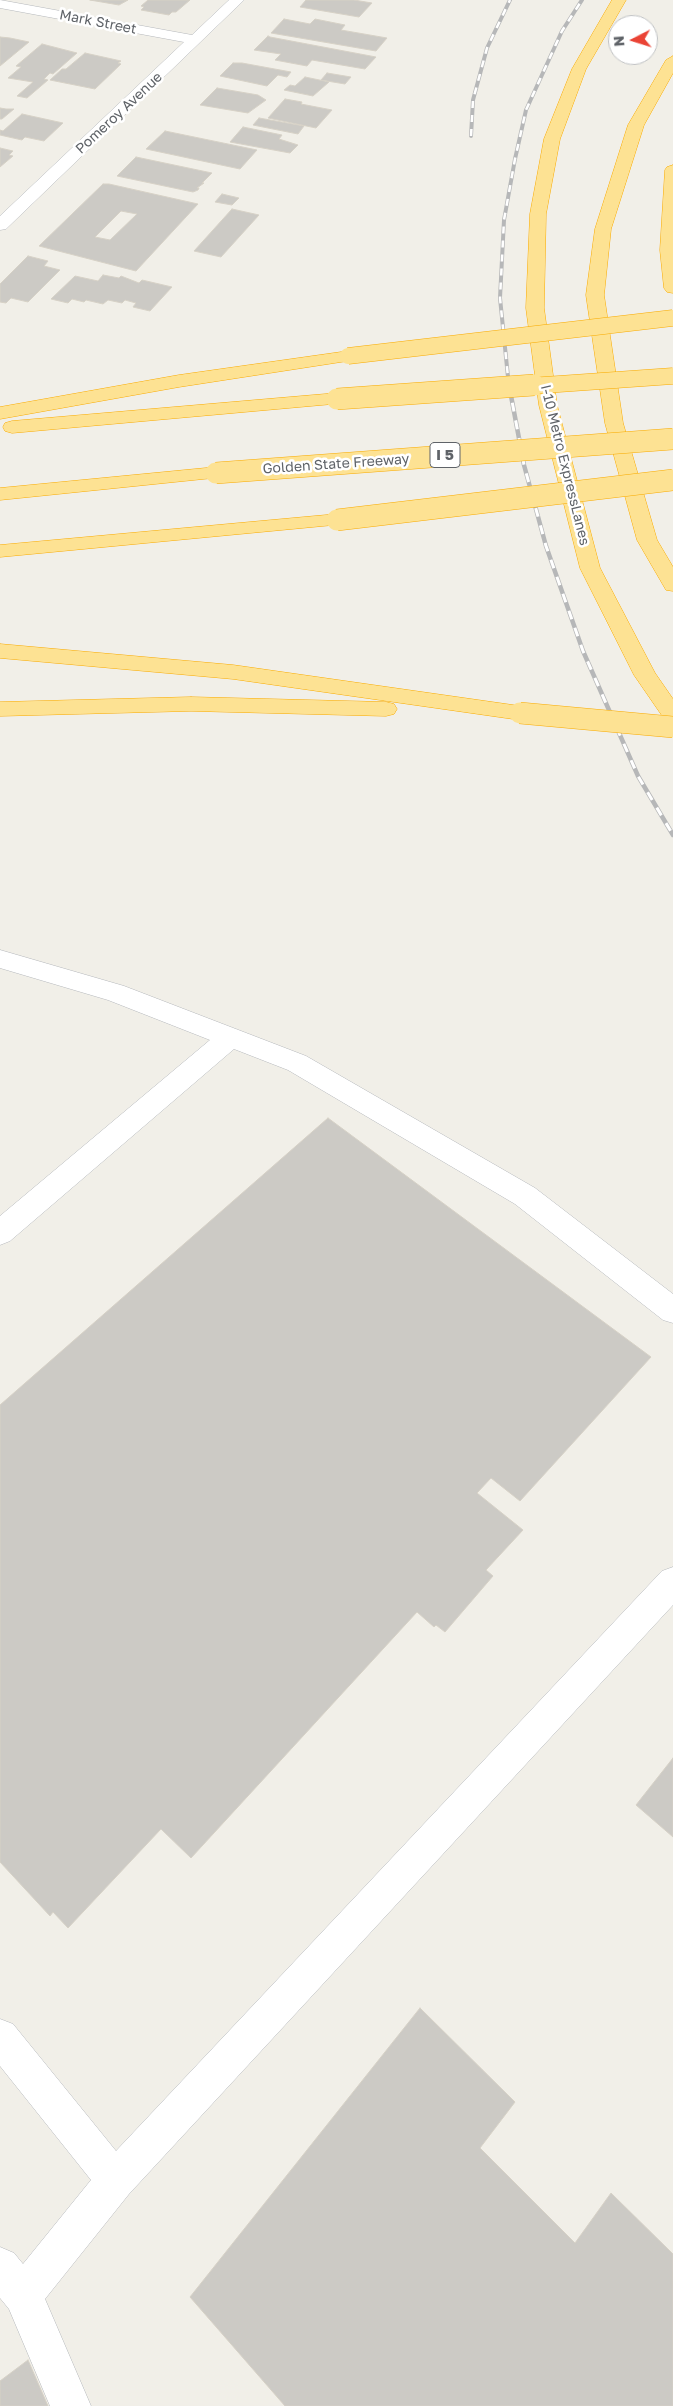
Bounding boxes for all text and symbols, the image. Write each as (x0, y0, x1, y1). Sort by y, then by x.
street label: Mark Street (58, 6, 138, 38)
north arrow (608, 15, 658, 65)
text: N (610, 35, 627, 47)
street label: Pomeroy Avenue (72, 69, 166, 157)
street label: I-10 Metro ExpressLanes (537, 383, 593, 547)
road number: I 5 (430, 442, 460, 468)
street label: Golden State Freeway (262, 450, 410, 478)

